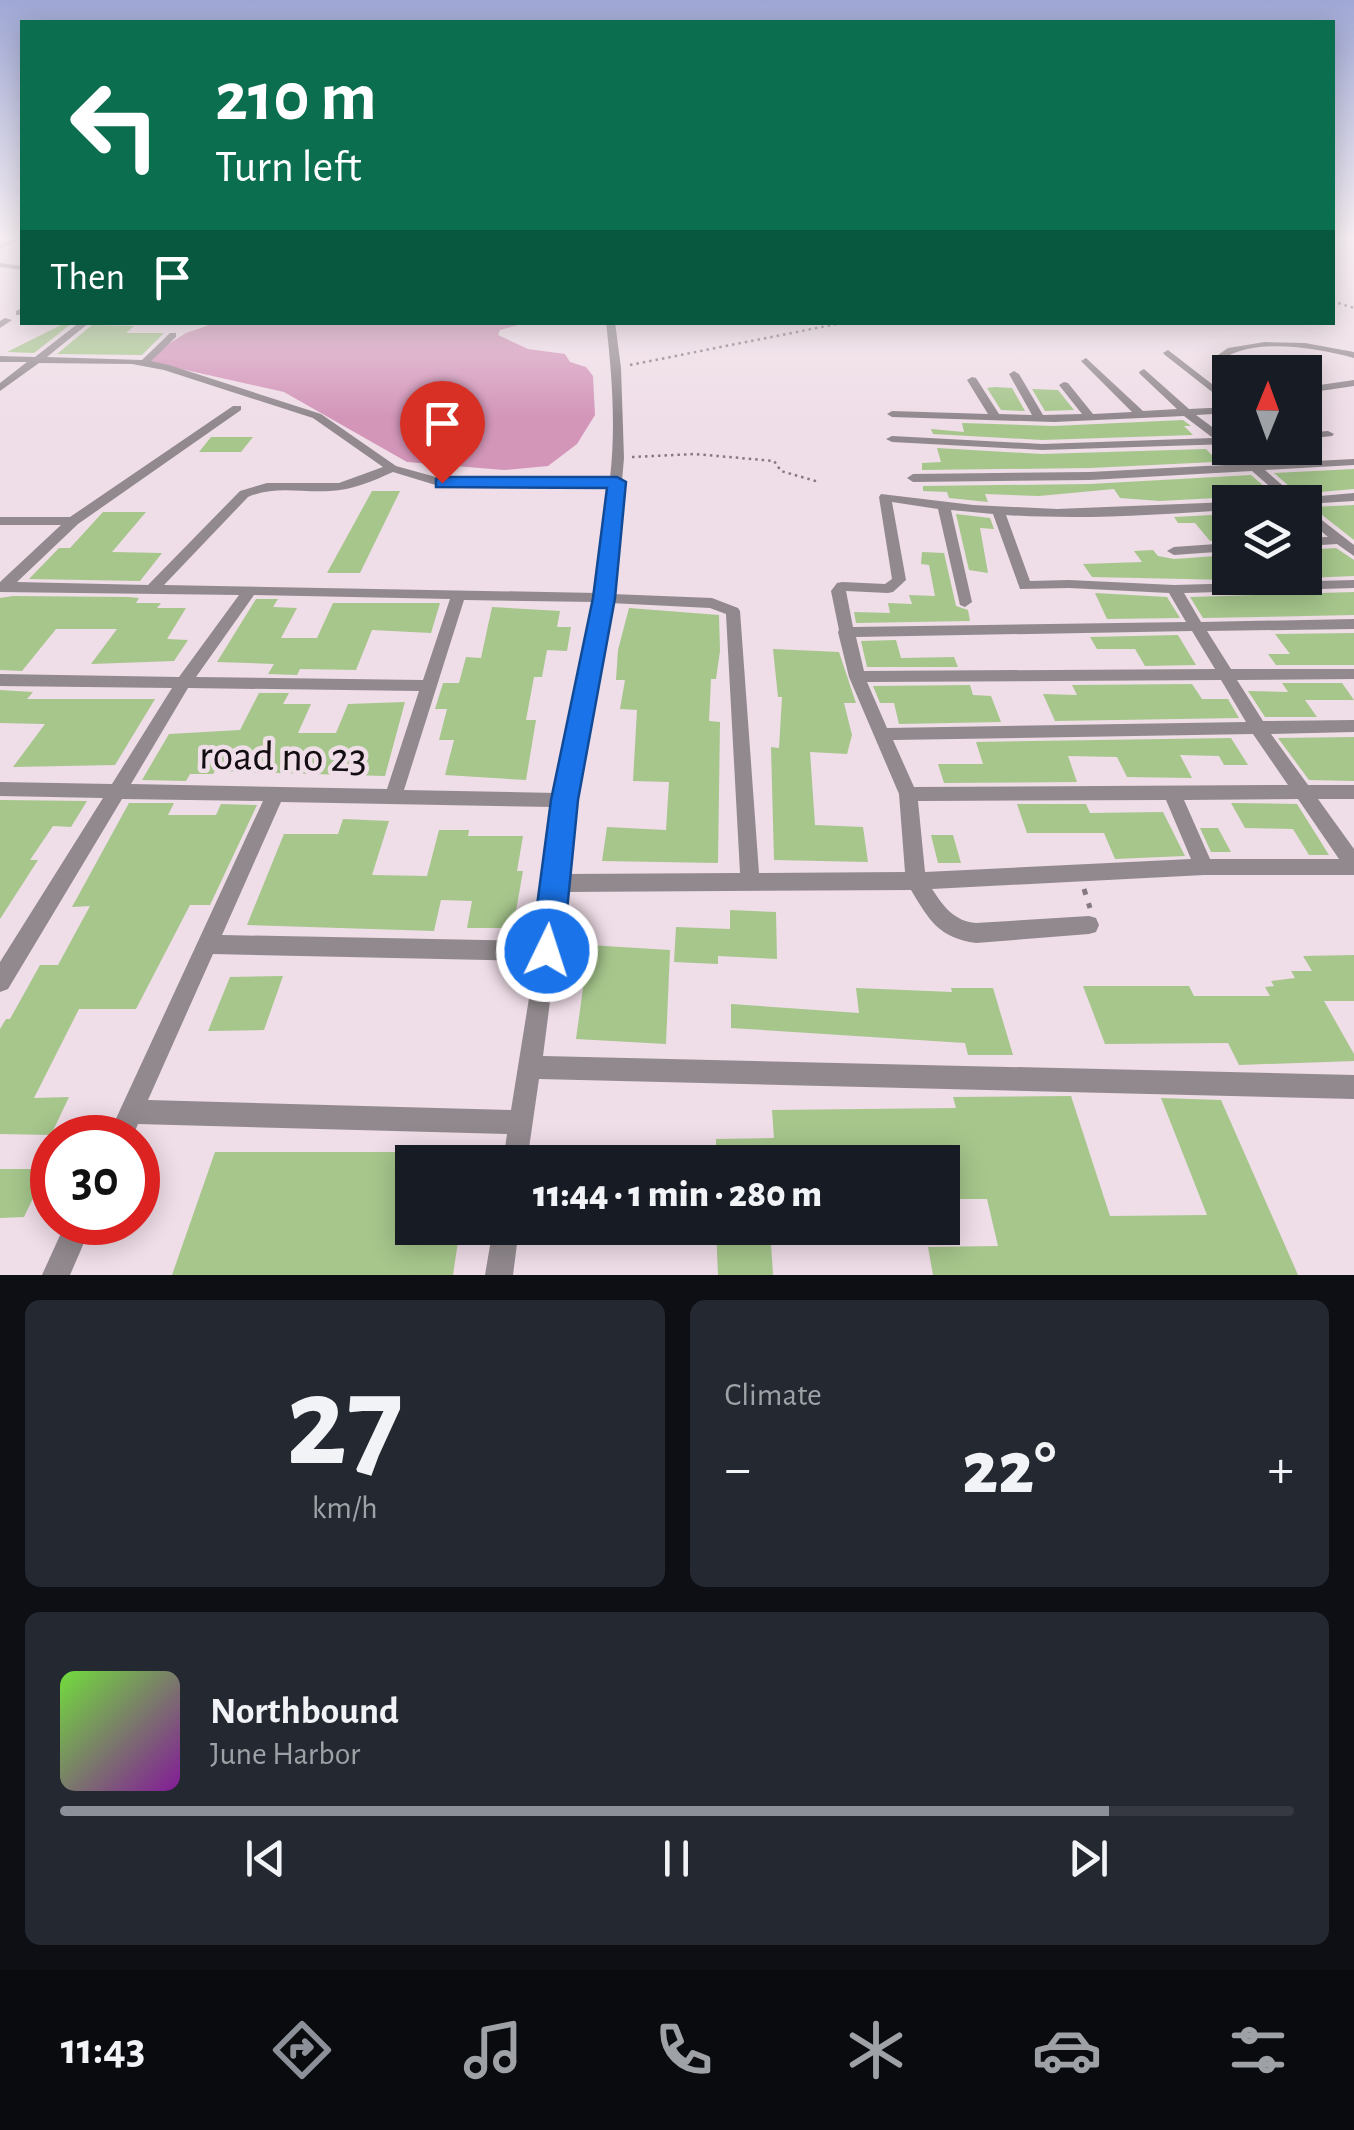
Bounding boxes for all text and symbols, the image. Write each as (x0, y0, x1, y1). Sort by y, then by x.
icon: left (50, 60, 180, 190)
text: 210 m (215, 63, 377, 133)
text: Turn left (215, 145, 362, 190)
icon: arrive (145, 250, 200, 305)
text: Then (50, 259, 125, 297)
north arrow (1212, 355, 1322, 465)
map controls (1212, 355, 1322, 595)
pin (400, 381, 485, 484)
icon: arrive (415, 396, 470, 451)
button: layers (1212, 485, 1322, 595)
street label: road no 23 (199, 735, 367, 779)
position arrow (495, 899, 599, 1003)
speed limit sign: 30 (30, 1115, 160, 1245)
text: 11:44 · 1 min · 280 m (533, 1176, 822, 1214)
text: 27 (286, 1359, 403, 1489)
text: Climate (725, 1379, 822, 1411)
text: 22° (962, 1432, 1056, 1507)
text: − (725, 1442, 751, 1497)
text: + (1268, 1442, 1294, 1497)
text: km/h (312, 1492, 378, 1524)
text: Northbound (210, 1693, 399, 1731)
text: June Harbor (210, 1738, 360, 1770)
icon: previous (238, 1831, 293, 1886)
icon: pause (649, 1831, 704, 1886)
icon: next (1061, 1831, 1116, 1886)
icon: directions (267, 2015, 337, 2085)
icon: music (458, 2015, 528, 2085)
icon: phone (649, 2015, 719, 2085)
icon: climate (841, 2015, 911, 2085)
icon: car (1032, 2015, 1102, 2085)
icon: filters (1223, 2015, 1293, 2085)
text: 11:43 (61, 2027, 145, 2072)

